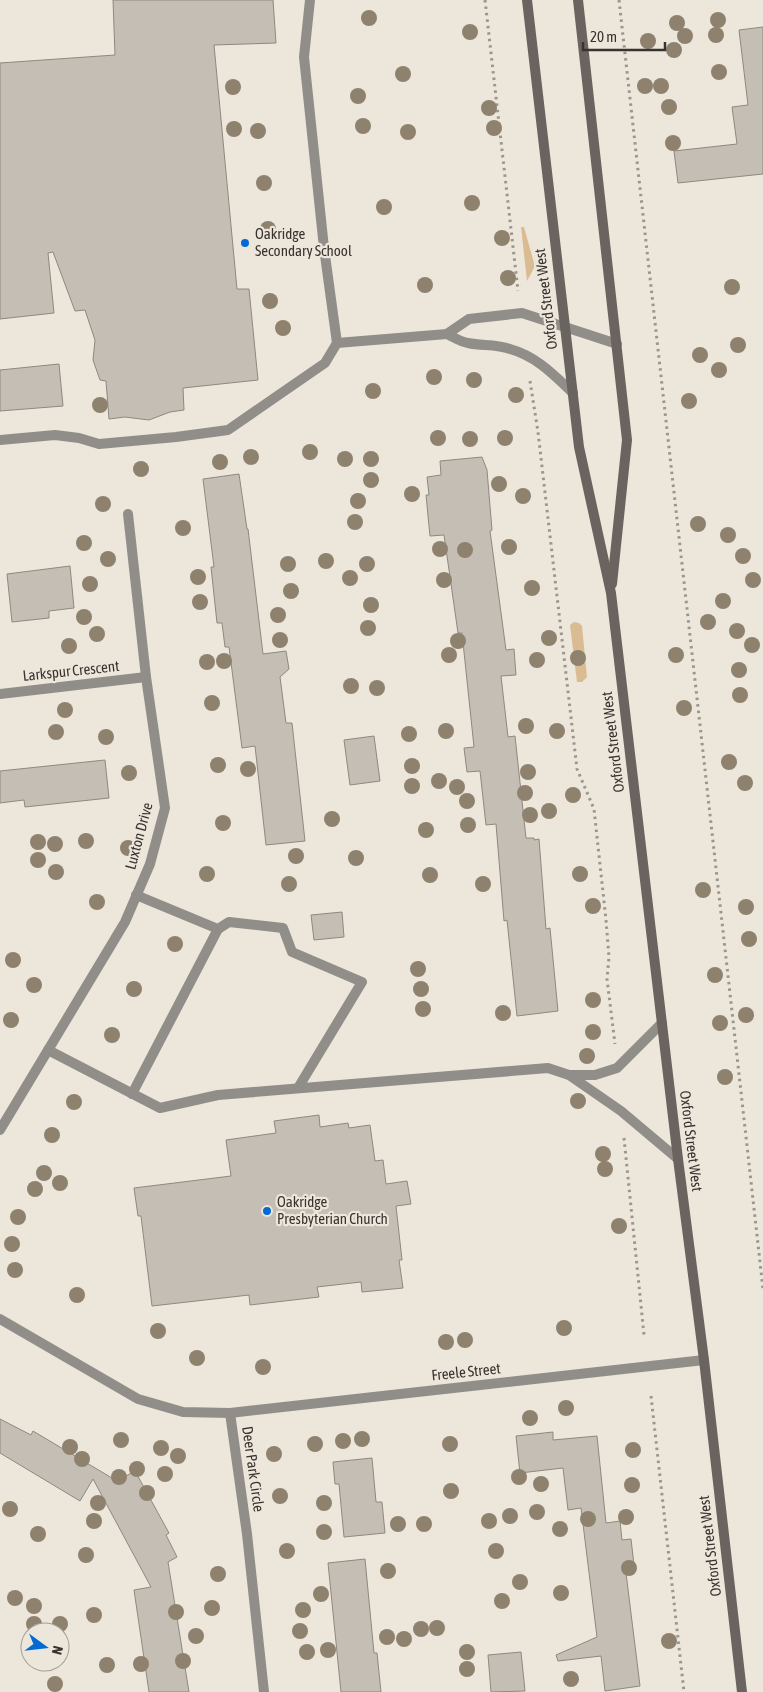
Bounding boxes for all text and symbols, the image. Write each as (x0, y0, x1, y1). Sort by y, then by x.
scale bar (583, 20, 666, 52)
text: 20 m (590, 28, 617, 45)
place label: Oakridge Secondary School (255, 225, 352, 259)
marker: Oakridge Secondary School (239, 237, 251, 249)
street label: Oxford Street West (531, 248, 560, 350)
street label: Larkspur Crescent (22, 657, 120, 684)
street label: Oxford Street West (598, 691, 627, 793)
street label: Luxton Drive (121, 800, 156, 871)
street label: Oxford Street West (677, 1090, 706, 1192)
place label: Oakridge Presbyterian Church (277, 1193, 388, 1227)
marker: Oakridge Presbyterian Church (261, 1205, 273, 1217)
street label: Freele Street (431, 1359, 501, 1384)
street label: Deer Park Circle (239, 1425, 268, 1513)
street label: Oxford Street West (695, 1495, 724, 1597)
north arrow (20, 1622, 70, 1672)
text: N (49, 1644, 66, 1656)

